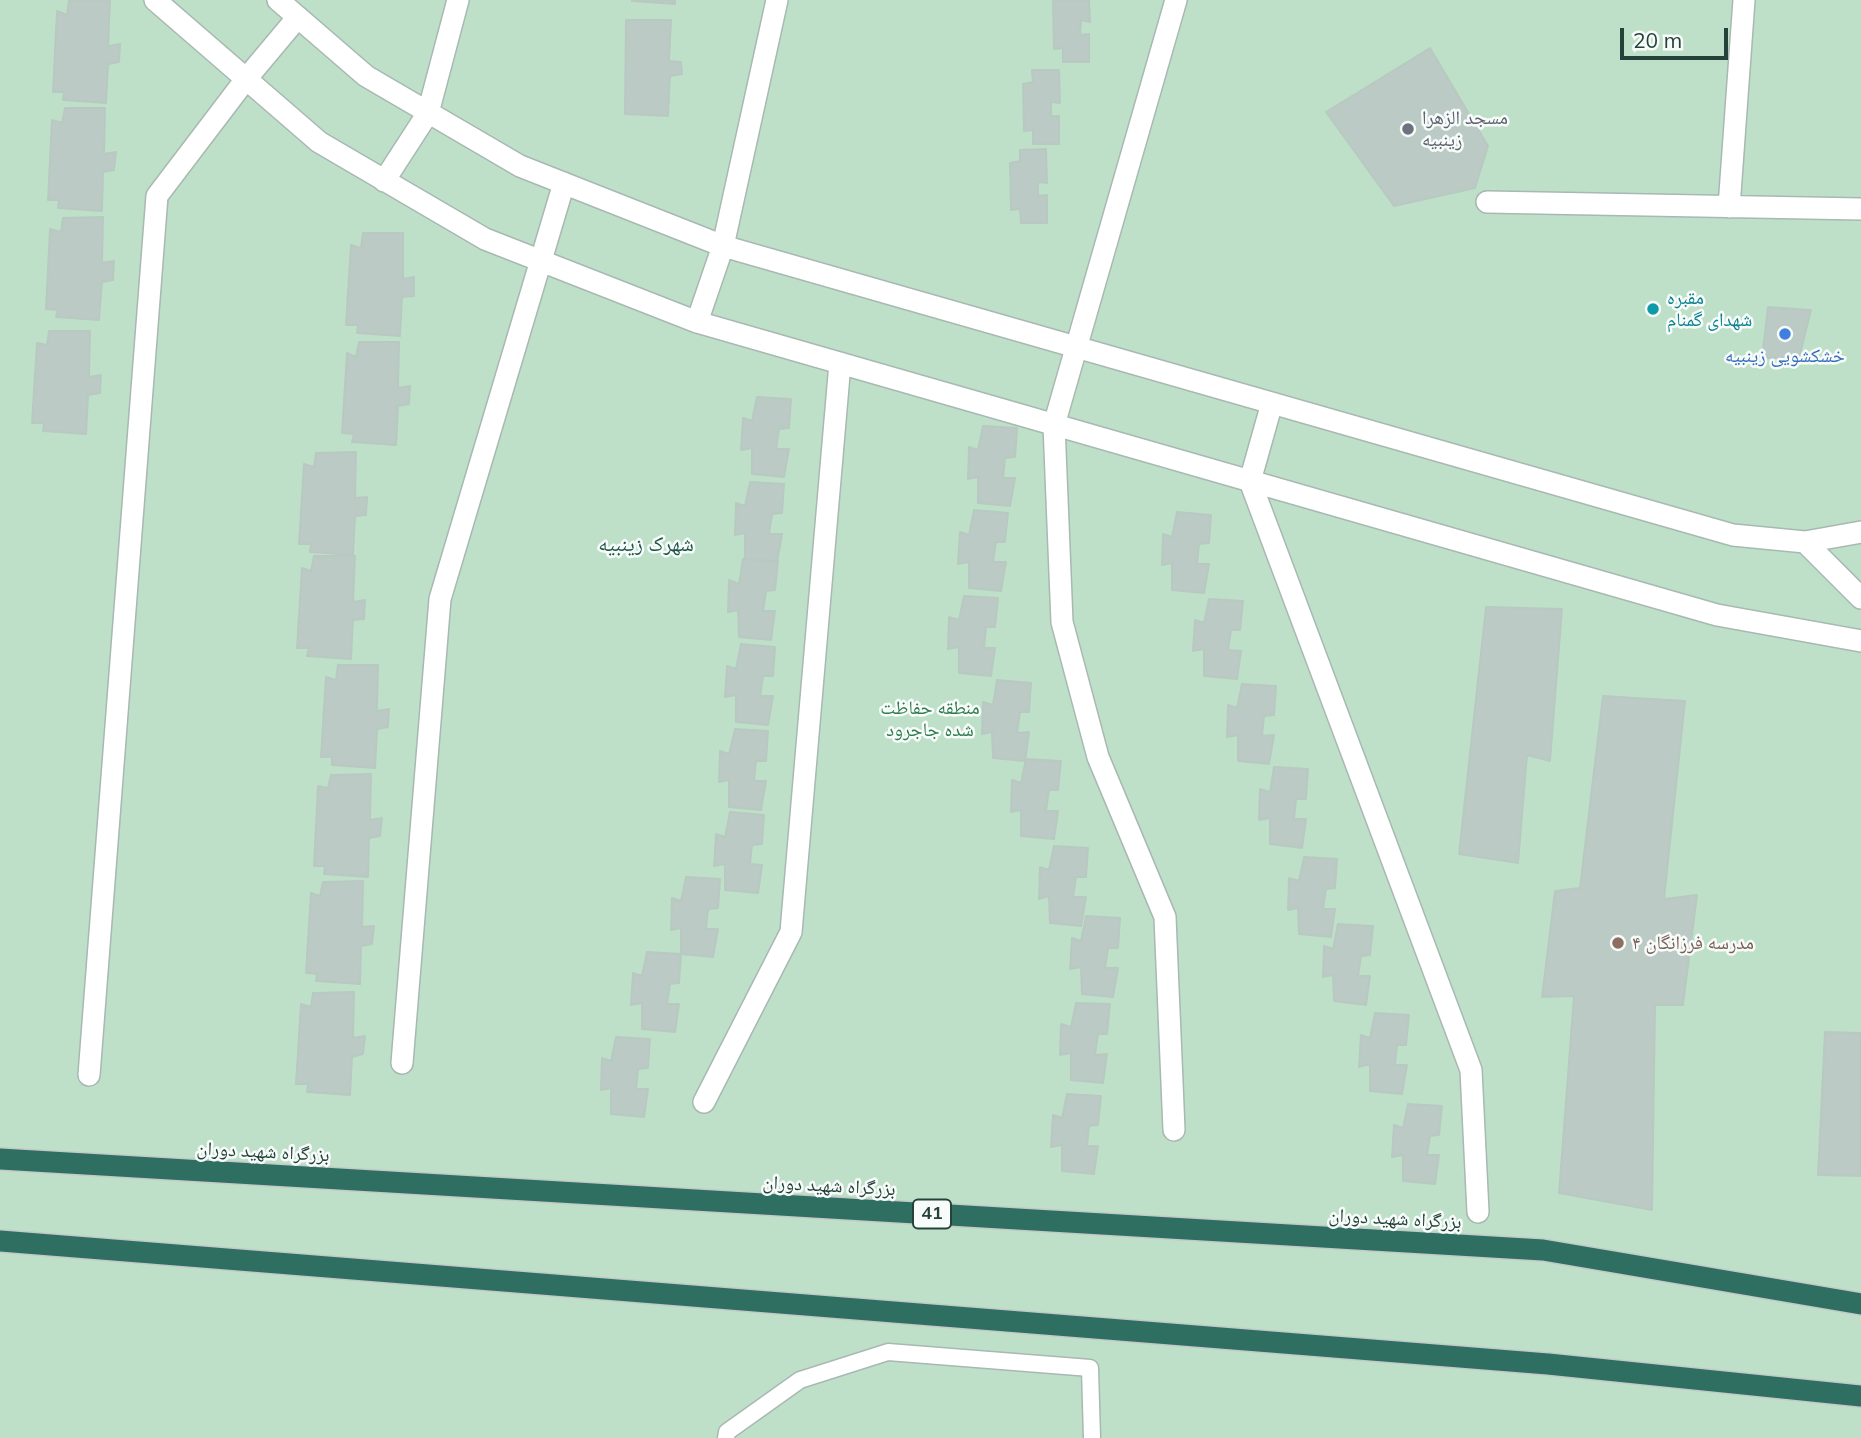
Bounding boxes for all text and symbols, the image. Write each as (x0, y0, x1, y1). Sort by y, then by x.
scale bar (1623, 14, 1731, 58)
text: 20 m (1633, 27, 1682, 53)
place label: مسجد الزهرا زینبیه (1422, 107, 1508, 151)
marker: مسجد الزهرا زینبیه (1400, 121, 1416, 137)
place label: مقبره شهدای گمنام (1667, 287, 1752, 331)
marker: مقبره شهدای گمنام (1645, 301, 1661, 317)
marker: خشکشویی زینبیه (1777, 326, 1793, 342)
place label: خشکشویی زینبیه (1725, 345, 1845, 367)
district label: شهرک زینبیه (598, 532, 694, 558)
park label: منطقه حفاظت شده جاجرود (880, 697, 980, 741)
place label: مدرسه فرزانگان ۴ (1632, 932, 1754, 954)
marker: مدرسه فرزانگان ۴ (1610, 935, 1626, 951)
street label: بزرگراه شهید دوران (196, 1137, 330, 1167)
street label: بزرگراه شهید دوران (762, 1171, 896, 1201)
road number: 41 (913, 1199, 951, 1228)
street label: بزرگراه شهید دوران (1328, 1204, 1462, 1234)

